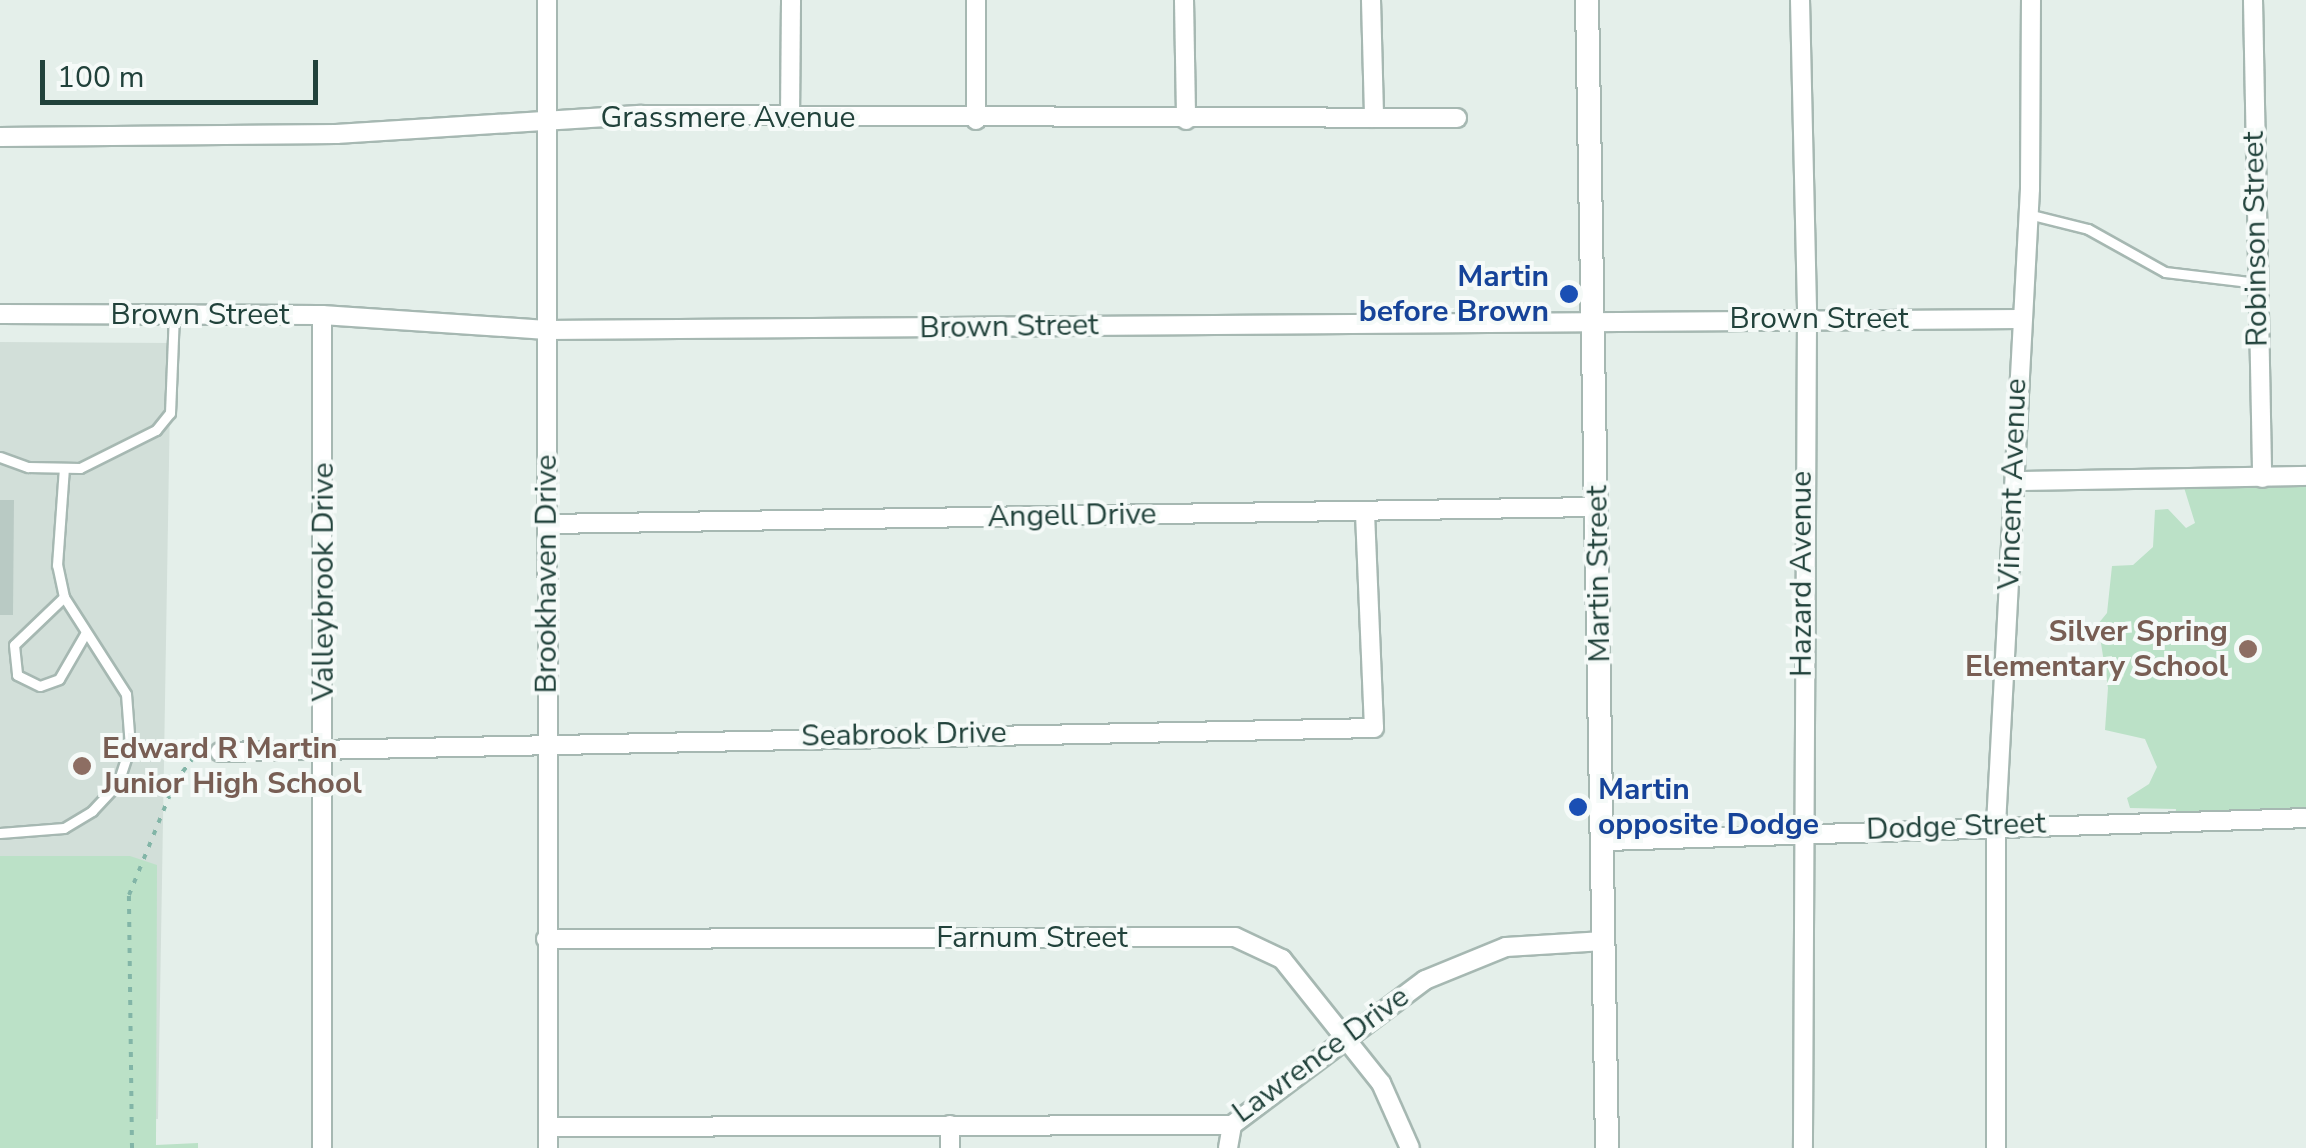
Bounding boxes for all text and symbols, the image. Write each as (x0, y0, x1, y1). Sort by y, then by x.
scale bar (45, 40, 322, 102)
text: 100 m (57, 57, 144, 98)
street label: Grassmere Avenue (600, 100, 856, 136)
street label: Robinson Street (2236, 131, 2276, 347)
place label: Martin before Brown (1359, 259, 1549, 330)
marker: Martin before Brown (1558, 283, 1580, 305)
street label: Brown Street (110, 297, 290, 333)
street label: Brown Street (1729, 301, 1909, 337)
street label: Brown Street (919, 307, 1099, 347)
street label: Vincent Avenue (1991, 378, 2035, 590)
street label: Brookhaven Drive (529, 454, 565, 694)
street label: Valleybrook Drive (306, 463, 342, 701)
street label: Hazard Avenue (1784, 471, 1820, 677)
street label: Martin Street (1579, 485, 1619, 663)
street label: Angell Drive (987, 497, 1157, 535)
place label: Silver Spring Elementary School (1965, 614, 2228, 684)
marker: Silver Spring Elementary School (2237, 638, 2259, 660)
street label: Seabrook Drive (801, 715, 1007, 755)
place label: Edward R Martin Junior High School (102, 731, 362, 802)
marker: Edward R Martin Junior High School (71, 755, 93, 777)
place label: Martin opposite Dodge (1598, 772, 1819, 842)
marker: Martin opposite Dodge (1567, 796, 1589, 818)
street label: Dodge Street (1866, 806, 2046, 848)
street label: Farnum Street (936, 920, 1128, 956)
street label: Lawrence Drive (1226, 979, 1416, 1131)

